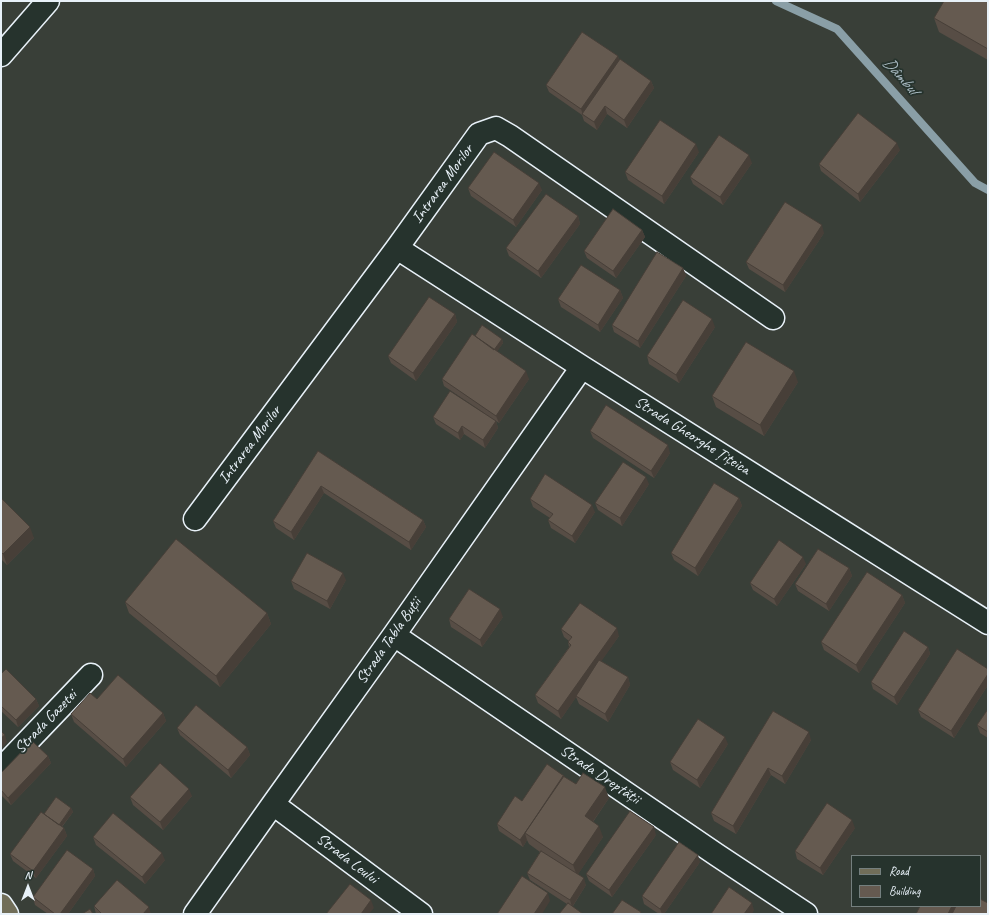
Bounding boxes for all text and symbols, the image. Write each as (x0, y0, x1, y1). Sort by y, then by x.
water label: Dâmbul (878, 53, 922, 99)
street label: Intrarea Morilor (408, 141, 478, 227)
street label: Strada Gheorghe Țițeica (631, 393, 753, 479)
street label: Intrarea Morilor (214, 402, 286, 488)
street label: Strada Tabla Buții (352, 594, 426, 688)
street label: Strada Gazetei (11, 686, 81, 758)
street label: Strada Dreptății (556, 741, 644, 809)
street label: Strada Leului (312, 830, 382, 888)
legend (851, 855, 981, 907)
text: Road (889, 863, 909, 879)
north arrow (8, 867, 48, 907)
text: N (25, 868, 31, 882)
text: Building (889, 883, 921, 899)

